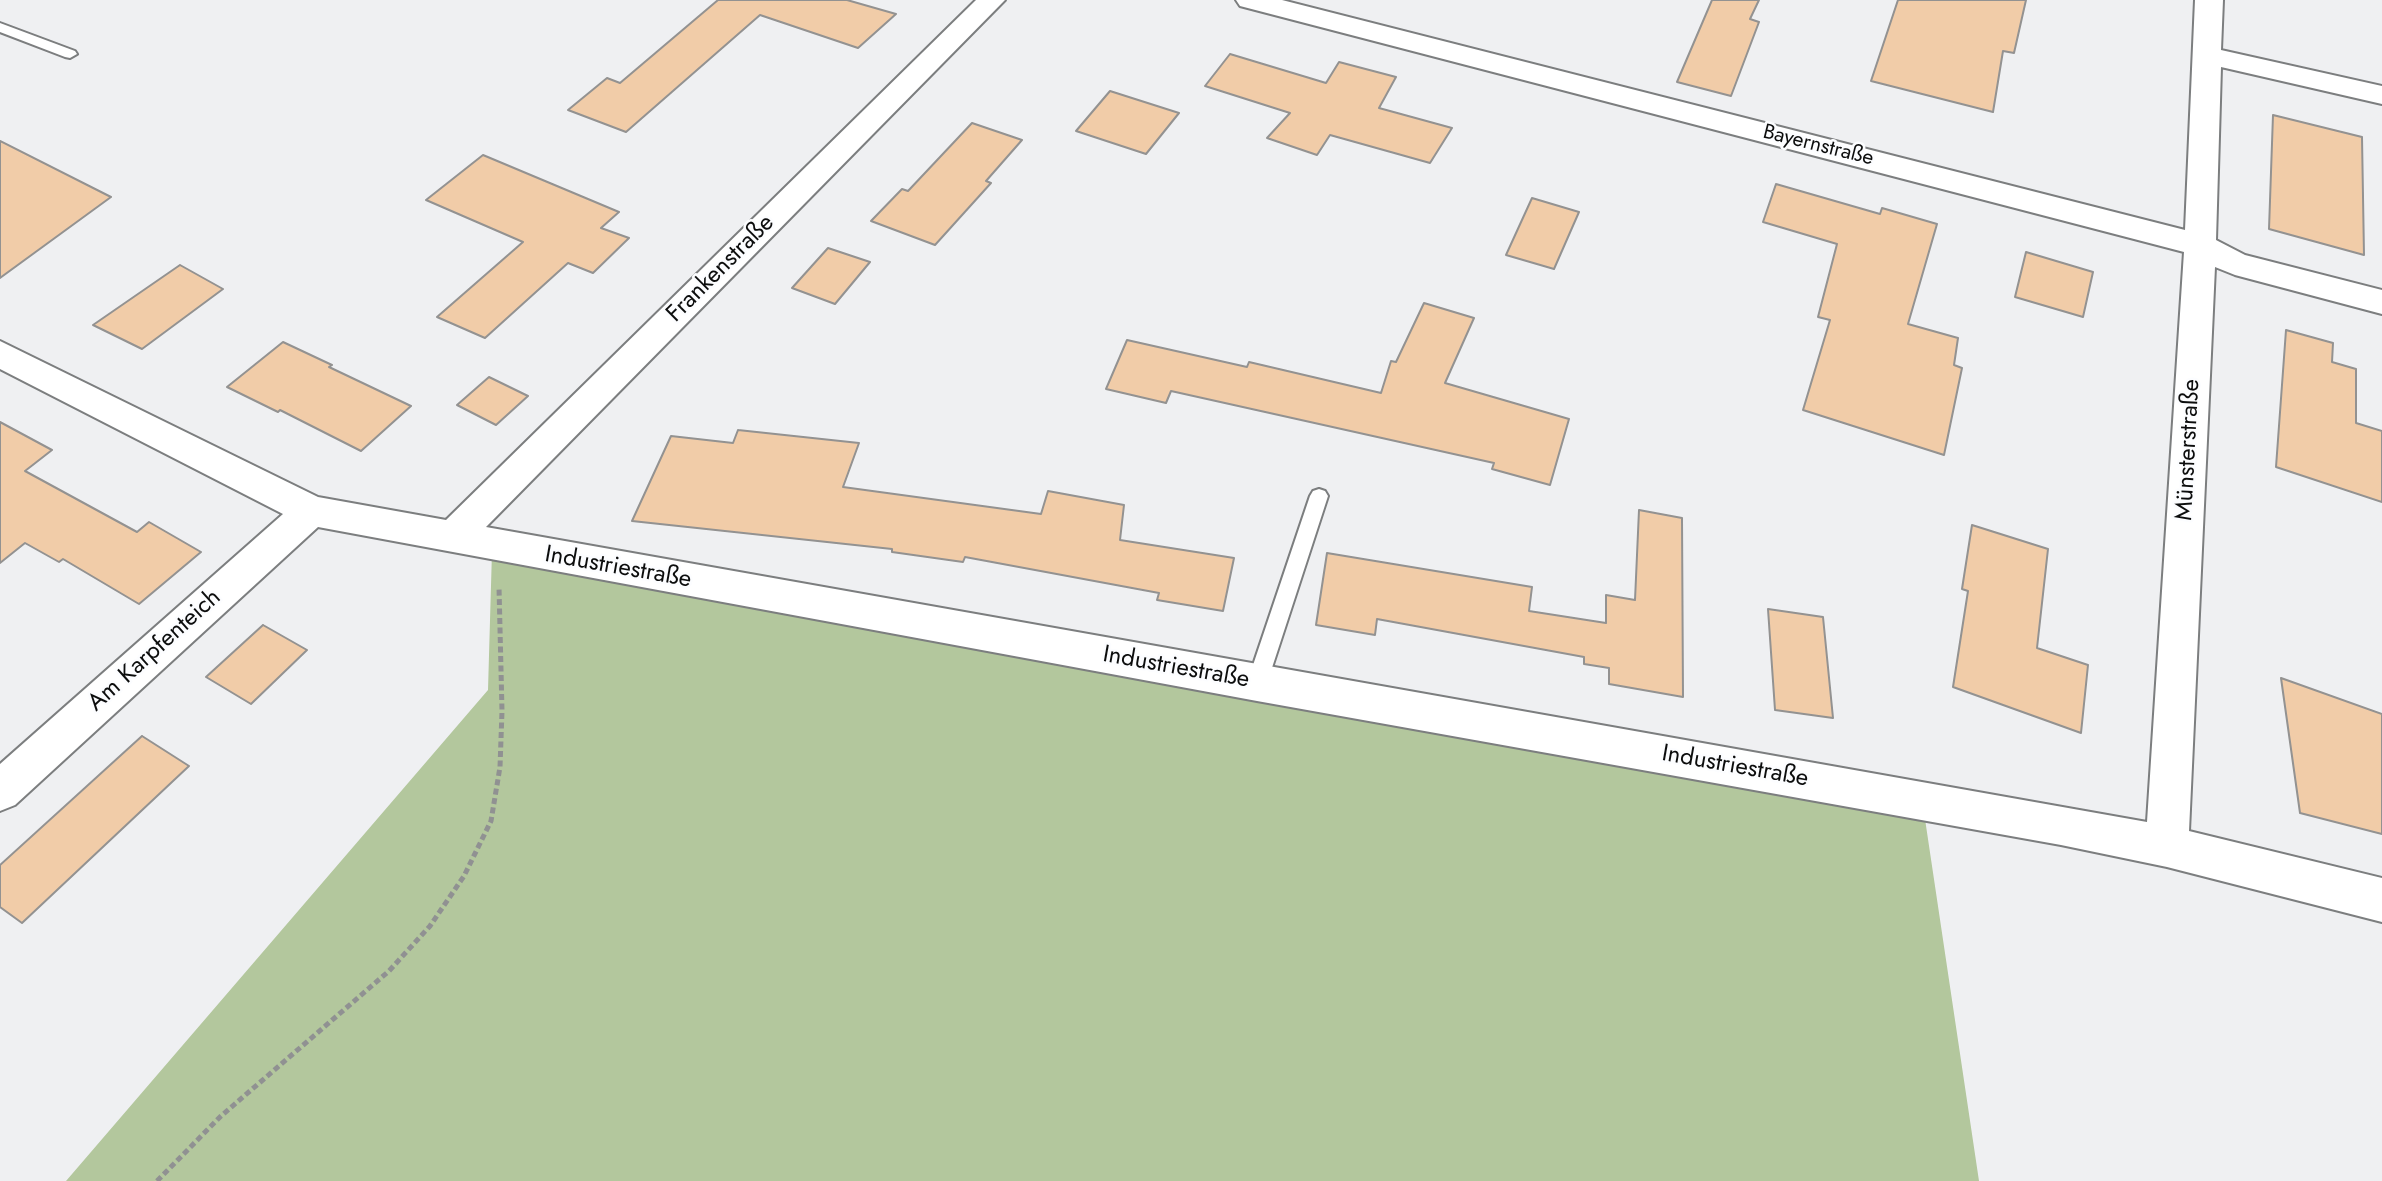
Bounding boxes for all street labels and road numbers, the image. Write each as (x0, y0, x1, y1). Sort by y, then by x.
street label: Bayernstraße (1760, 120, 1876, 172)
street label: Frankenstraße (661, 209, 781, 329)
street label: Münsterstraße (2171, 378, 2207, 522)
street label: Industriestraße (543, 541, 693, 595)
street label: Am Karpfenteich (83, 584, 227, 718)
street label: Industriestraße (1101, 641, 1251, 695)
street label: Industriestraße (1660, 740, 1810, 794)

